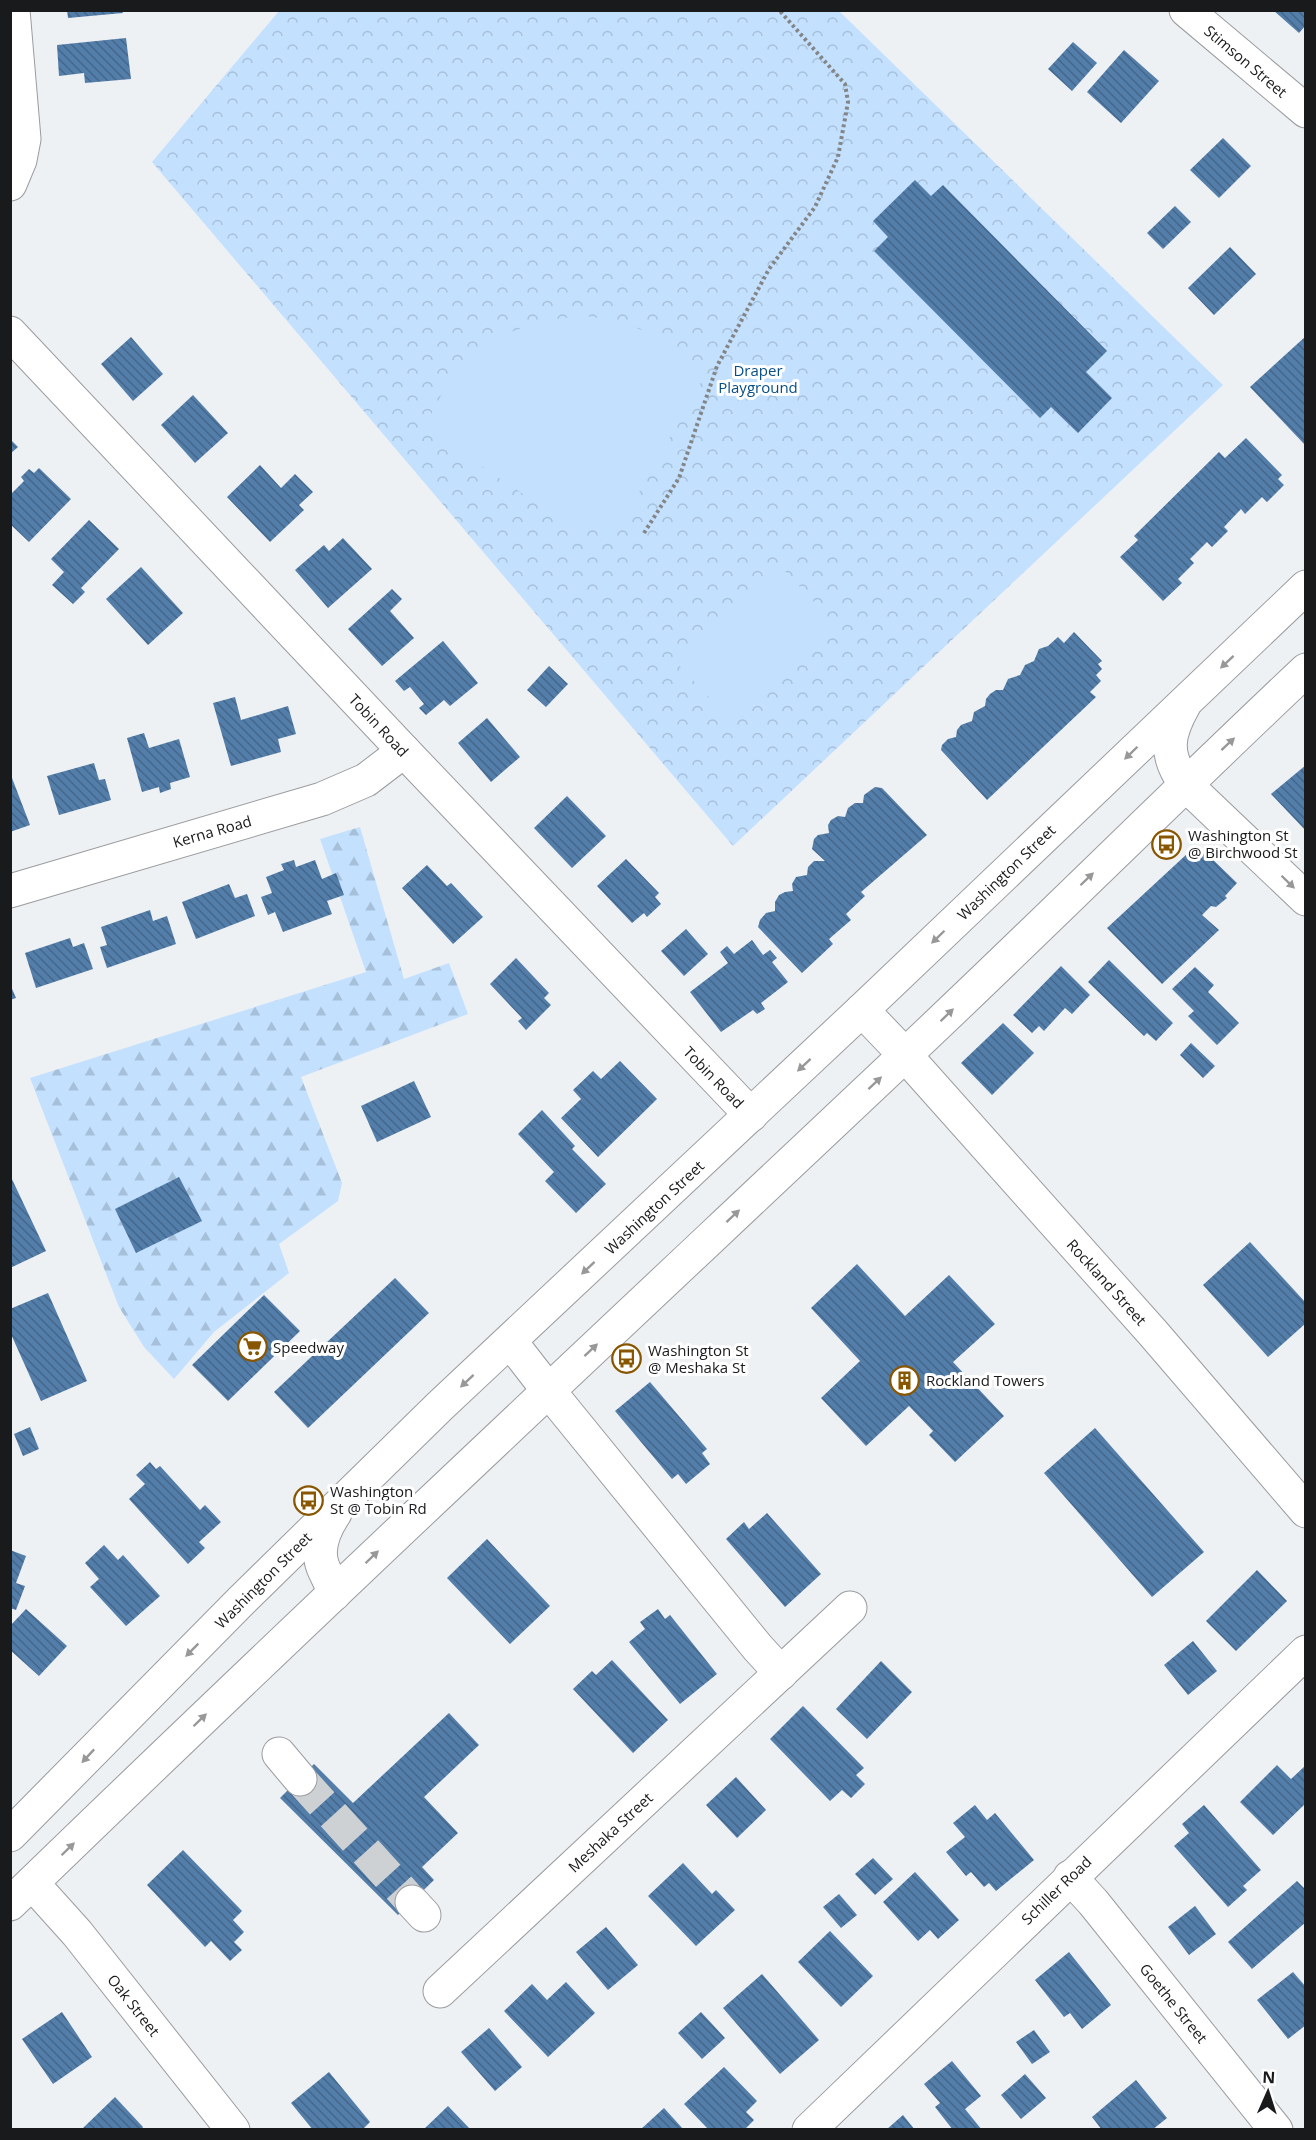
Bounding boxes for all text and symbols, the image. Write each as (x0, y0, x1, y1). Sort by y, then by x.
street label: Stimson Street (1200, 20, 1292, 102)
park label: Draper Playground (718, 360, 798, 397)
one-way arrow (1221, 654, 1235, 668)
street label: Tobin Road (345, 689, 413, 761)
one-way arrow (1220, 737, 1234, 751)
one-way arrow (1123, 746, 1138, 760)
street label: Kerna Road (170, 810, 254, 852)
street label: Washington Street (953, 820, 1059, 924)
place label: Washington St @ Birchwood St (1188, 825, 1298, 862)
bus stop icon: Washington St @ Birchwood St (1151, 828, 1183, 860)
one-way arrow (1079, 872, 1094, 886)
one-way arrow (1280, 875, 1294, 889)
one-way arrow (932, 929, 946, 943)
one-way arrow (939, 1008, 953, 1022)
street label: Tobin Road (679, 1042, 749, 1112)
one-way arrow (797, 1058, 812, 1071)
one-way arrow (868, 1076, 883, 1090)
street label: Washington Street (600, 1156, 708, 1258)
one-way arrow (725, 1210, 740, 1223)
street label: Rockland Street (1063, 1235, 1151, 1329)
one-way arrow (581, 1261, 595, 1275)
supermarket icon: Speedway (236, 1331, 268, 1363)
place label: Speedway (273, 1337, 344, 1357)
place label: Washington St @ Meshaka St (648, 1340, 749, 1377)
one-way arrow (584, 1343, 598, 1357)
bus stop icon: Washington St @ Meshaka St (611, 1343, 643, 1375)
building icon: Rockland Towers (889, 1364, 921, 1396)
place label: Rockland Towers (926, 1370, 1044, 1390)
one-way arrow (460, 1374, 475, 1387)
place label: Washington St @ Tobin Rd (330, 1481, 427, 1518)
bus stop icon: Washington St @ Tobin Rd (293, 1484, 325, 1516)
street label: Washington Street (210, 1527, 316, 1633)
one-way arrow (365, 1550, 380, 1564)
one-way arrow (186, 1642, 200, 1656)
one-way arrow (193, 1713, 208, 1727)
one-way arrow (81, 1749, 95, 1764)
street label: Meshaka Street (563, 1788, 657, 1876)
one-way arrow (60, 1842, 75, 1856)
street label: Schiller Road (1017, 1851, 1095, 1929)
street label: Goethe Street (1136, 1959, 1212, 2047)
street label: Oak Street (103, 1970, 165, 2040)
north arrow (1238, 2062, 1298, 2122)
text: N (1262, 2066, 1276, 2088)

